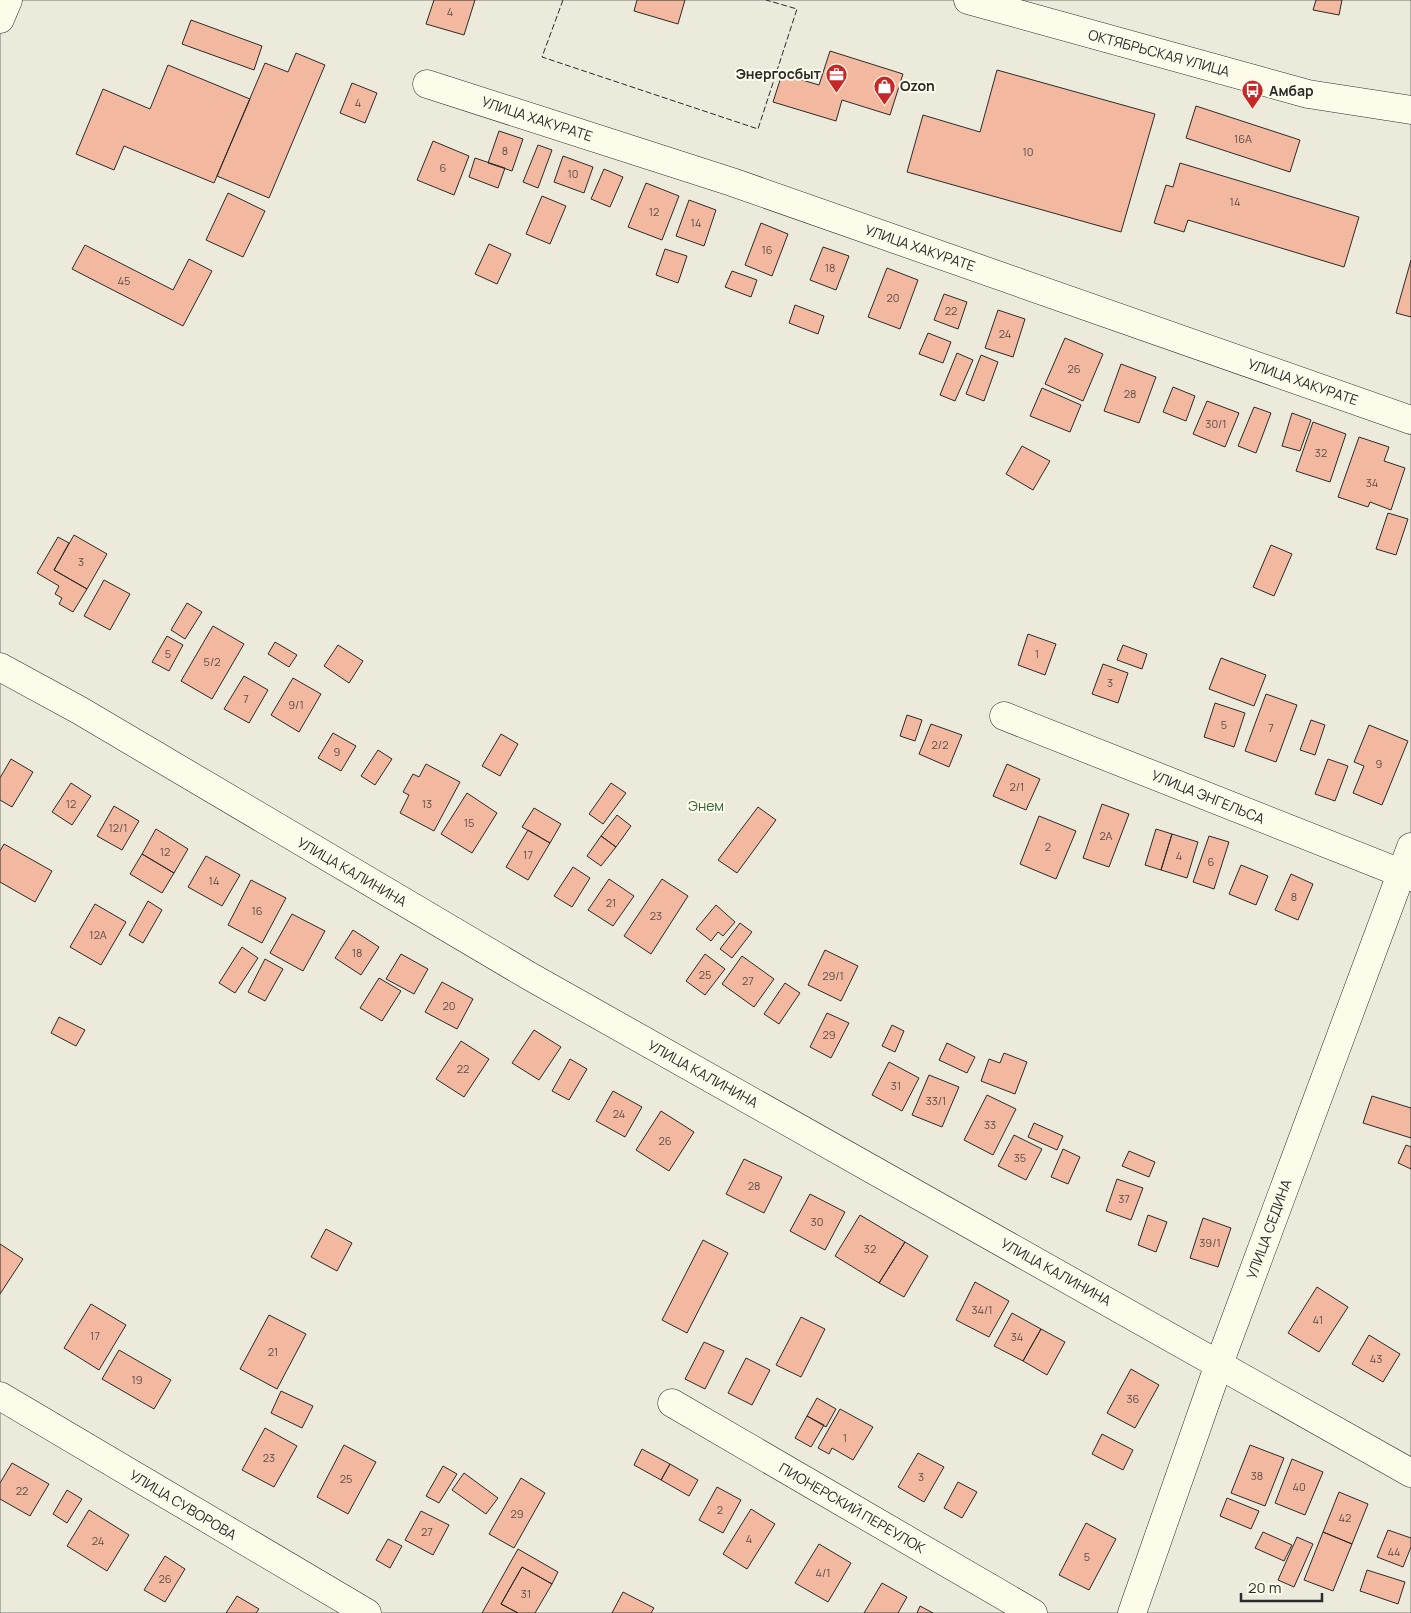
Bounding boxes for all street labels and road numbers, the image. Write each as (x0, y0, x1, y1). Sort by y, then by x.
street label: ОКТЯБРЬСКАЯ УЛИЦА (1086, 24, 1232, 81)
street label: УЛИЦА ХАКУРАТЕ (479, 92, 595, 145)
street label: УЛИЦА ХАКУРАТЕ (862, 220, 978, 275)
street label: УЛИЦА ХАКУРАТЕ (1245, 354, 1361, 409)
street label: УЛИЦА ЭНГЕЛЬСА (1149, 765, 1268, 828)
street label: УЛИЦА КАЛИНИНА (294, 832, 411, 911)
street label: УЛИЦА КАЛИНИНА (645, 1035, 762, 1112)
street label: УЛИЦА СЕДИНА (1242, 1176, 1295, 1282)
street label: УЛИЦА КАЛИНИНА (998, 1233, 1115, 1310)
street label: ПИОНЕРСКИЙ ПЕРЕУЛОК (776, 1458, 929, 1558)
street label: УЛИЦА СУВОРОВА (126, 1465, 240, 1544)

